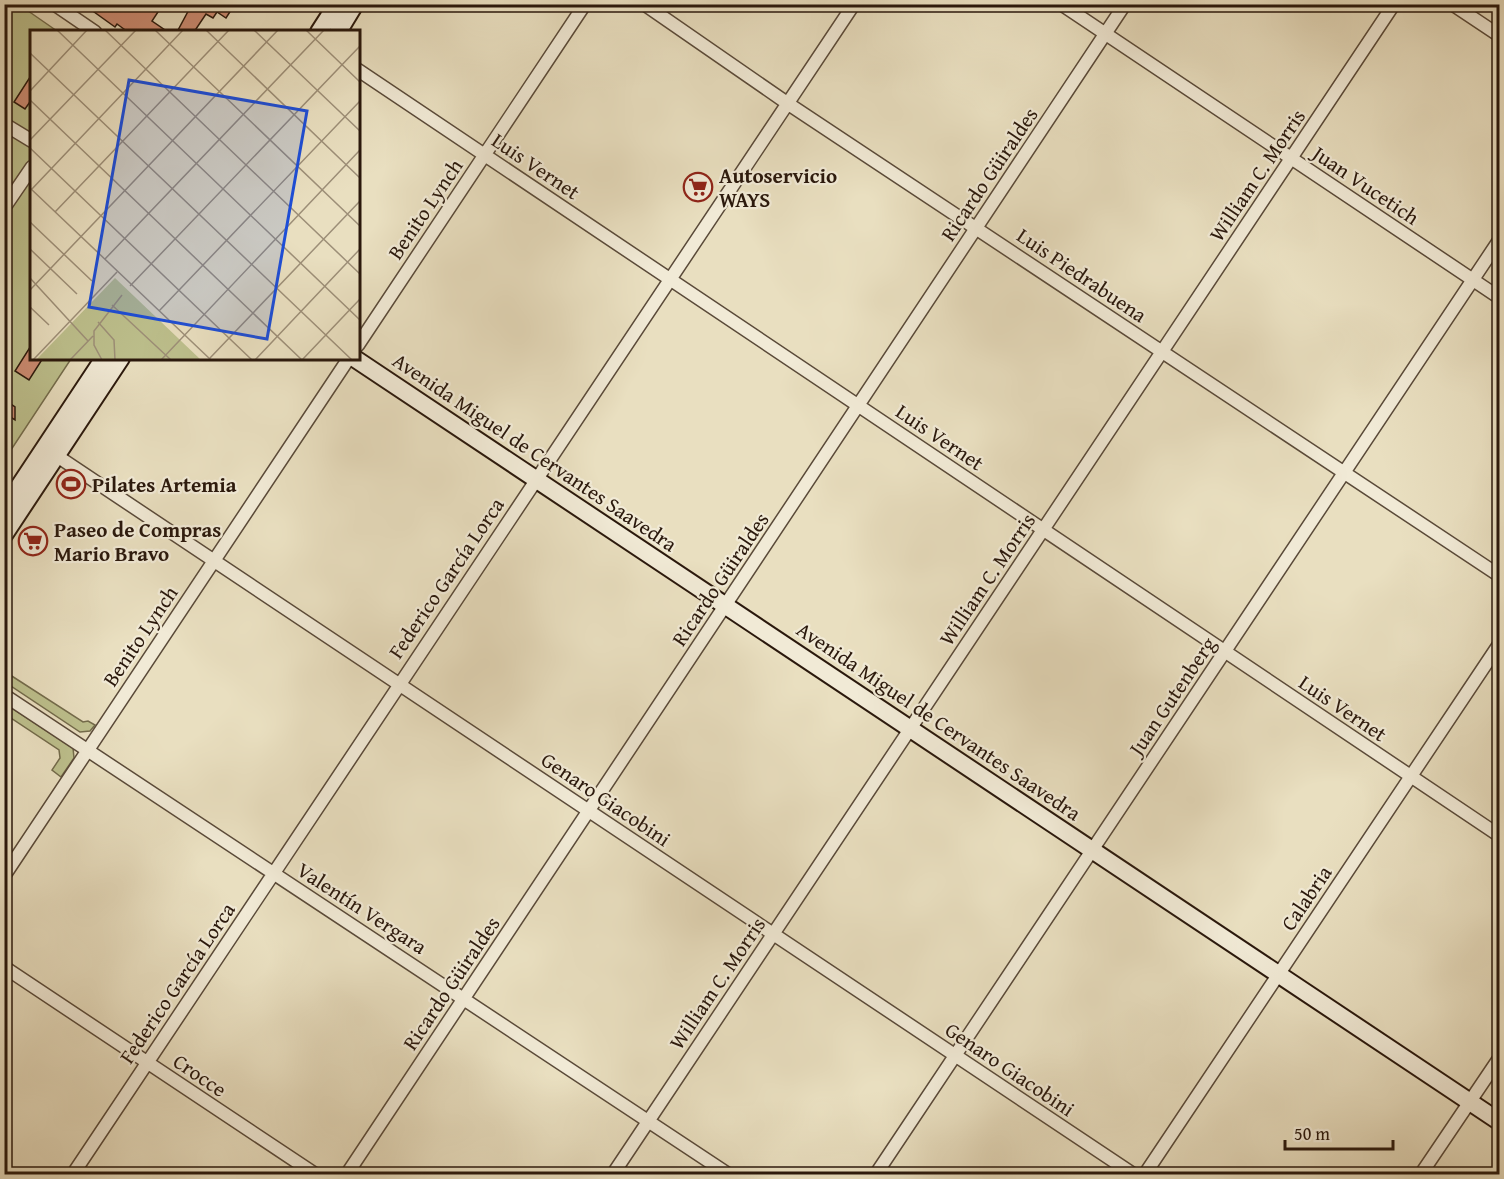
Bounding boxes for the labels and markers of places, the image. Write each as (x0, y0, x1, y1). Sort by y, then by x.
place label: Autoservicio WAYS (719, 160, 837, 215)
supermarket icon: Autoservicio WAYS (682, 171, 714, 203)
sports icon: Pilates Artemia (55, 468, 87, 500)
place label: Pilates Artemia (92, 469, 237, 500)
place label: Paseo de Compras Mario Bravo (54, 514, 221, 569)
supermarket icon: Paseo de Compras Mario Bravo (17, 525, 49, 557)

